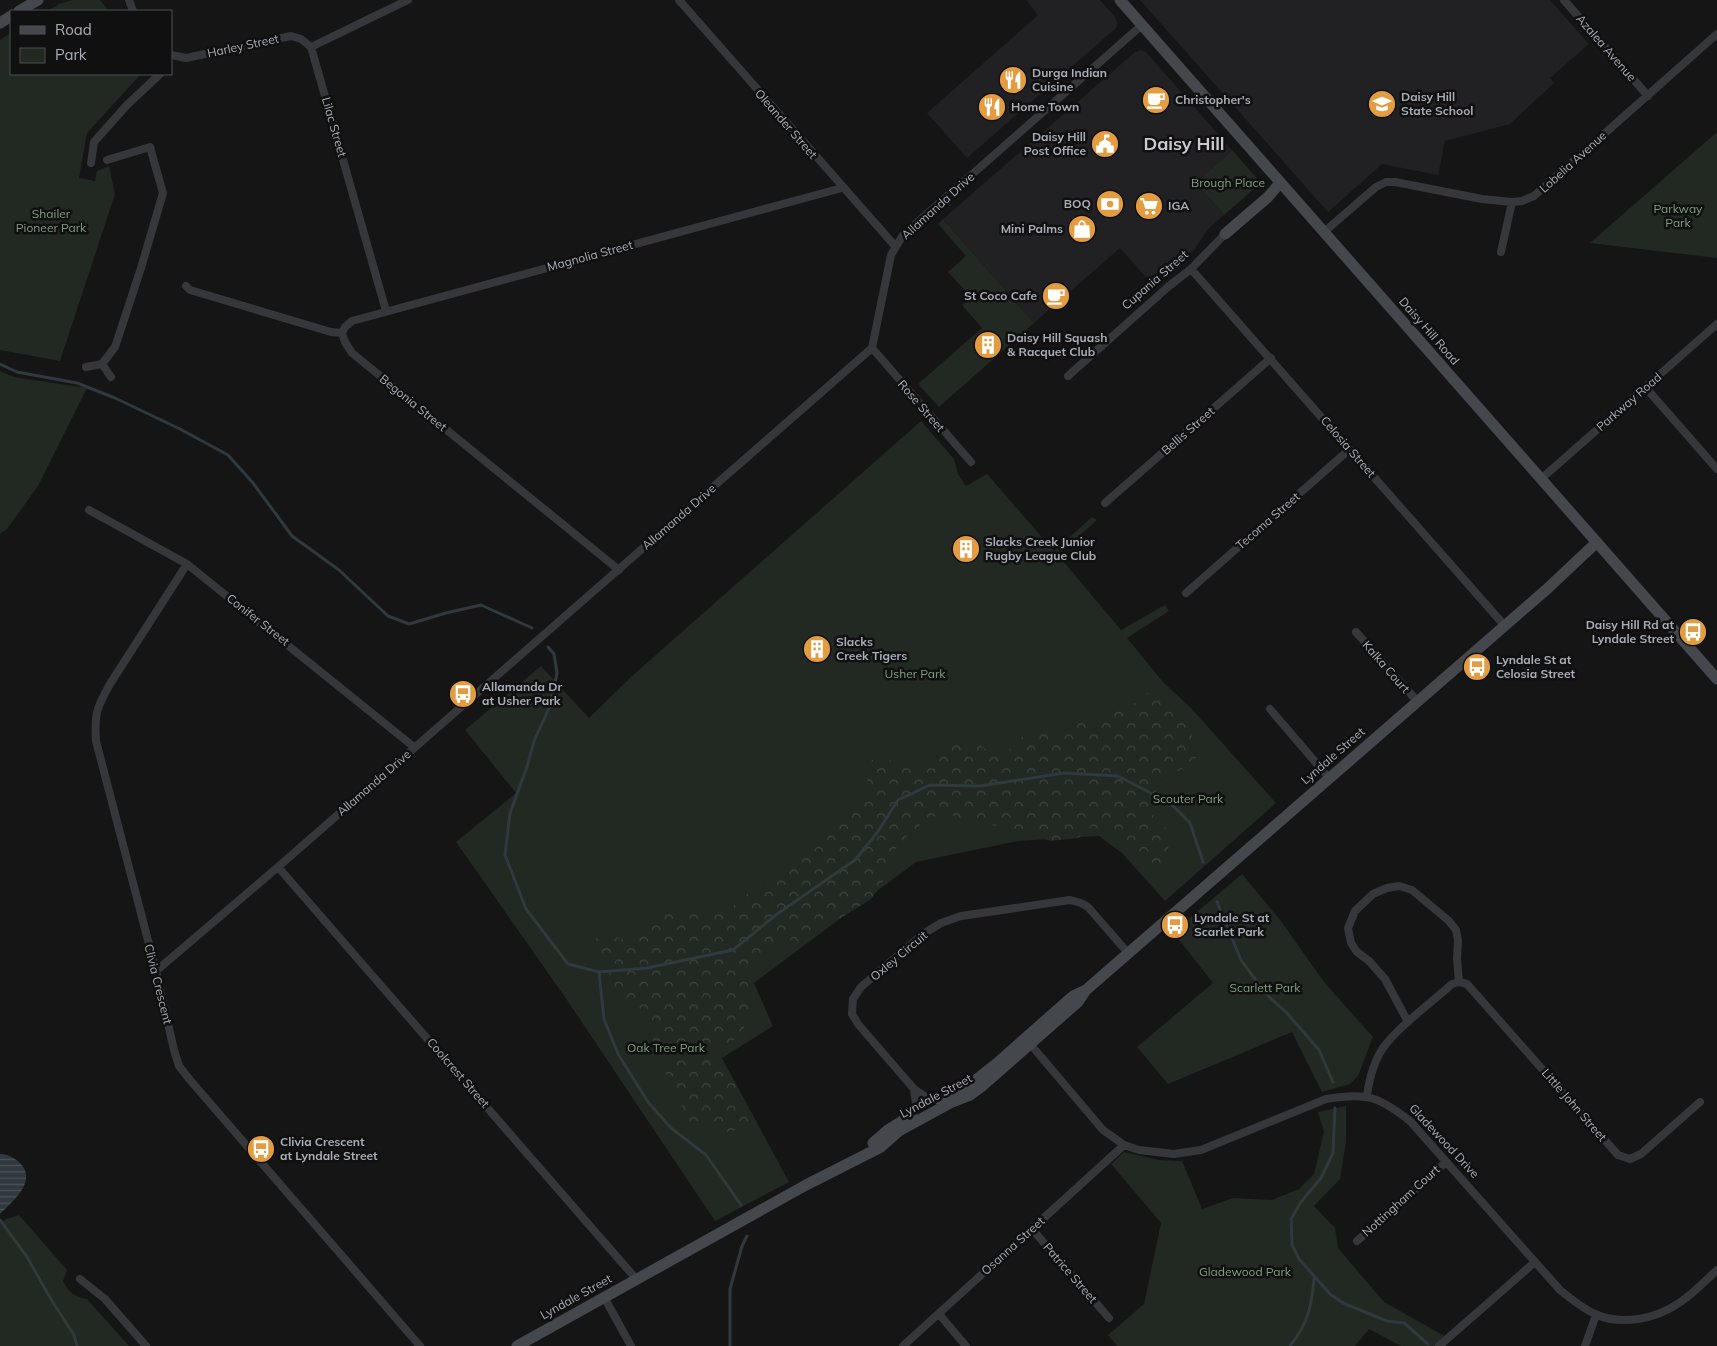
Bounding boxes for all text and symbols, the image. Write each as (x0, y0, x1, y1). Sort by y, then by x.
legend (10, 10, 172, 75)
street label: Azalea Avenue (1573, 11, 1639, 84)
text: Road (55, 20, 92, 39)
street label: Harley Street (206, 31, 280, 60)
text: Park (55, 45, 87, 64)
restaurant icon: Durga Indian Cuisine (998, 65, 1028, 95)
place label: Durga Indian Cuisine (1032, 65, 1107, 94)
cafe icon: Christopher's (1141, 85, 1171, 115)
street label: Oleander Street (752, 86, 821, 162)
school or university icon: Daisy Hill State School (1367, 89, 1397, 119)
place label: Daisy Hill State School (1401, 89, 1473, 118)
restaurant icon: Home Town (977, 92, 1007, 122)
place label: Christopher's (1175, 92, 1251, 107)
street label: Lilac Street (319, 95, 350, 159)
place label: Home Town (1011, 99, 1079, 114)
street label: Lobelia Avenue (1536, 128, 1609, 196)
place label: Daisy Hill Post Office (1024, 129, 1086, 158)
public building icon: Daisy Hill Post Office (1090, 129, 1120, 159)
district label: Daisy Hill (1143, 132, 1225, 155)
street label: Allamanda Drive (898, 169, 977, 242)
park label: Brough Place (1191, 175, 1265, 190)
bank icon: BOQ (1095, 189, 1125, 219)
supermarket icon: IGA (1134, 191, 1164, 221)
place label: BOQ (1064, 196, 1091, 211)
place label: IGA (1168, 198, 1189, 213)
park label: Parkway Park (1654, 201, 1703, 230)
park label: Shailer Pioneer Park (16, 206, 87, 235)
shop icon: Mini Palms (1067, 214, 1097, 244)
place label: Mini Palms (1001, 221, 1063, 236)
street label: Magnolia Street (545, 237, 634, 274)
street label: Cupania Street (1119, 247, 1191, 312)
cafe icon: St Coco Cafe (1041, 281, 1071, 311)
place label: St Coco Cafe (964, 288, 1037, 303)
street label: Daisy Hill Road (1396, 294, 1463, 368)
building icon: Daisy Hill Squash & Racquet Club (973, 330, 1003, 360)
place label: Daisy Hill Squash & Racquet Club (1007, 330, 1107, 359)
street label: Parkway Road (1593, 369, 1664, 434)
street label: Begonia Street (377, 371, 450, 434)
street label: Rose Street (895, 377, 948, 435)
street label: Bellis Street (1158, 403, 1217, 458)
street label: Celosia Street (1318, 413, 1379, 480)
street label: Allamanda Drive (639, 480, 719, 553)
street label: Tecoma Street (1233, 489, 1303, 552)
building icon: Slacks Creek Junior Rugby League Club (951, 534, 981, 564)
place label: Slacks Creek Junior Rugby League Club (985, 534, 1096, 563)
street label: Conifer Street (224, 590, 293, 649)
place label: Daisy Hill Rd at Lyndale Street (1586, 617, 1674, 646)
bus stop icon: Daisy Hill Rd at Lyndale Street (1678, 617, 1708, 647)
building icon: Slacks Creek Tigers (802, 634, 832, 664)
place label: Slacks Creek Tigers (836, 634, 907, 663)
street label: Kalka Court (1360, 637, 1413, 696)
bus stop icon: Lyndale St at Celosia Street (1462, 652, 1492, 682)
place label: Lyndale St at Celosia Street (1496, 652, 1575, 681)
park label: Usher Park (884, 666, 946, 681)
bus stop icon: Allamanda Dr at Usher Park (448, 679, 478, 709)
place label: Allamanda Dr at Usher Park (482, 679, 562, 708)
street label: Lyndale Street (1298, 724, 1368, 787)
street label: Allamanda Drive (334, 746, 414, 819)
park label: Scouter Park (1153, 791, 1224, 806)
bus stop icon: Lyndale St at Scarlet Park (1160, 910, 1190, 940)
place label: Lyndale St at Scarlet Park (1194, 910, 1270, 939)
street label: Oxley Circuit (867, 927, 930, 984)
street label: Clivia Crescent (141, 942, 176, 1025)
park label: Scarlett Park (1230, 980, 1301, 995)
street label: Coolcrest Street (424, 1035, 493, 1111)
park label: Oak Tree Park (627, 1040, 706, 1055)
street label: Little John Street (1539, 1065, 1610, 1144)
street label: Lyndale Street (897, 1070, 974, 1121)
street label: Gladewood Drive (1406, 1100, 1483, 1181)
bus stop icon: Clivia Crescent at Lyndale Street (246, 1134, 276, 1164)
place label: Clivia Crescent at Lyndale Street (280, 1134, 378, 1163)
street label: Nottingham Court (1359, 1162, 1443, 1239)
street label: Osanna Street (978, 1213, 1047, 1278)
street label: Patrice Street (1040, 1240, 1101, 1306)
park label: Gladewood Park (1199, 1264, 1292, 1279)
street label: Lyndale Street (537, 1271, 614, 1322)

